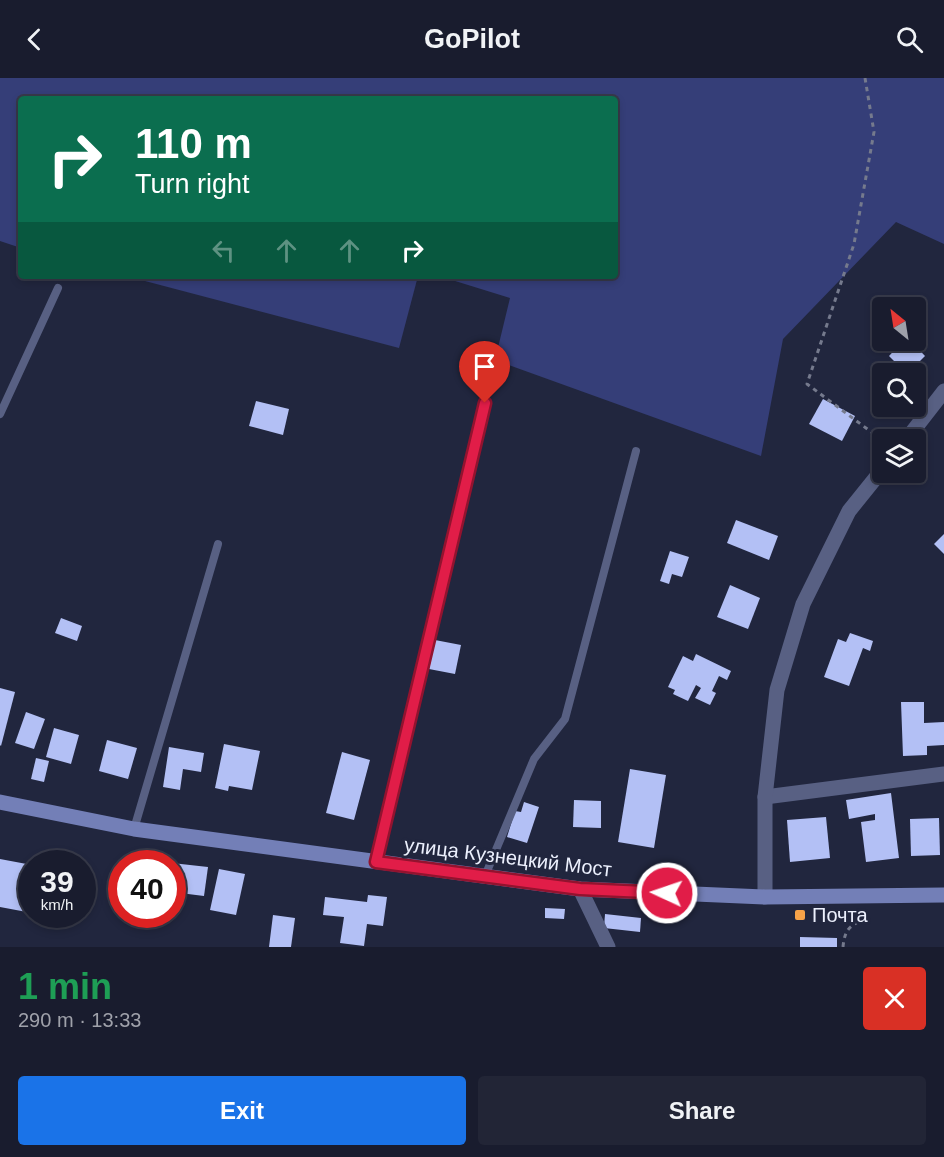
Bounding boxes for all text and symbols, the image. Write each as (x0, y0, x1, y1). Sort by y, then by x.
icon: back (18, 23, 51, 56)
icon: search (893, 23, 926, 56)
text: GoPilot (424, 24, 520, 54)
icon: right (36, 120, 114, 198)
text: 110 m (135, 120, 252, 167)
text: Turn right (135, 169, 250, 199)
icon: left (207, 234, 240, 267)
icon: ahead (270, 234, 303, 267)
icon: ahead (333, 234, 366, 267)
icon: right (396, 234, 429, 267)
north arrow (872, 297, 926, 351)
map controls (872, 297, 926, 483)
pin (459, 341, 510, 403)
icon: arrive (468, 350, 501, 383)
button: search (872, 363, 926, 417)
button: layers (872, 429, 926, 483)
street label: улица Кузнецкий Мост (403, 833, 613, 881)
speed limit sign: 40 (108, 850, 186, 928)
position arrow (635, 861, 699, 925)
text: 39 (40, 865, 74, 898)
text: km/h (41, 896, 73, 913)
place label: Почта (812, 904, 868, 926)
marker: Почта (793, 908, 807, 922)
text: 1 min (18, 966, 112, 1007)
button: close (863, 967, 926, 1030)
text: 290 m · 13:33 (18, 1009, 141, 1031)
button: Exit (18, 1076, 466, 1145)
button: Share (478, 1076, 926, 1145)

